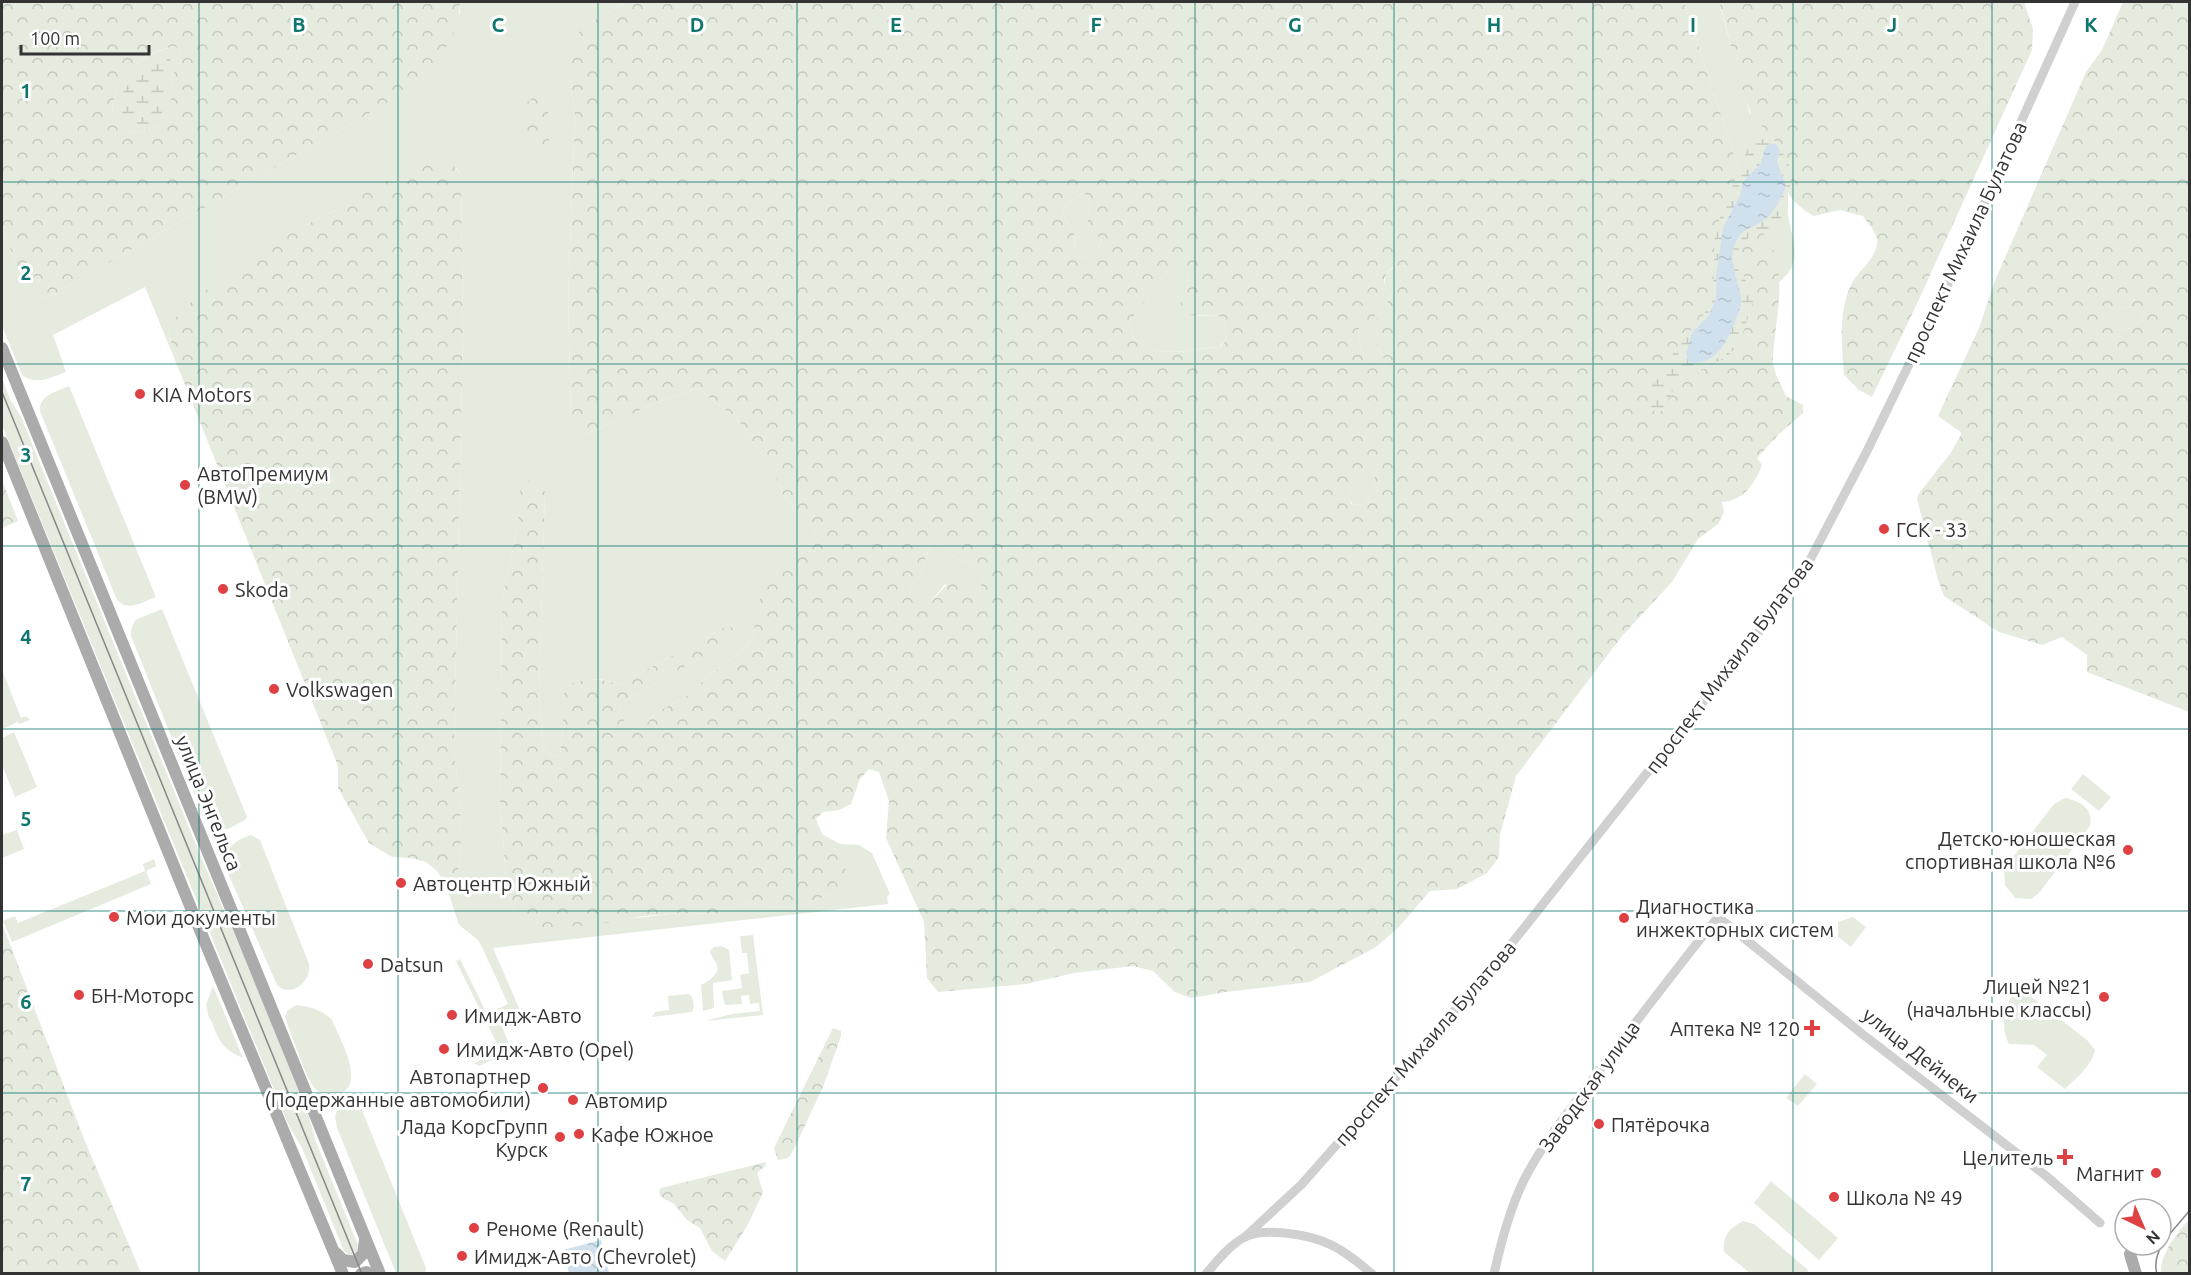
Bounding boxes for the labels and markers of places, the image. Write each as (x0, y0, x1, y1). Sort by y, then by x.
place label: KIA Motors (152, 383, 252, 406)
marker: KIA Motors (133, 387, 147, 401)
place label: АвтоПремиум (BMW) (197, 462, 329, 508)
marker: АвтоПремиум (BMW) (178, 478, 192, 492)
place label: ГСК - 33 (1896, 518, 1968, 541)
marker: ГСК - 33 (1877, 522, 1891, 536)
place label: Skoda (235, 578, 289, 601)
marker: Skoda (216, 582, 230, 596)
place label: Volkswagen (286, 678, 393, 701)
marker: Volkswagen (267, 682, 281, 696)
place label: Детско-юношеская спортивная школа №6 (1905, 827, 2116, 873)
marker: Детско-юношеская спортивная школа №6 (2121, 843, 2135, 857)
place label: Автоцентр Южный (413, 872, 591, 895)
marker: Автоцентр Южный (394, 876, 408, 890)
place label: Диагностика инжекторных систем (1636, 895, 1834, 941)
place label: Мои документы (126, 906, 276, 929)
marker: Мои документы (107, 910, 121, 924)
marker: Диагностика инжекторных систем (1617, 911, 1631, 925)
place label: Datsun (380, 953, 444, 976)
marker: Datsun (361, 957, 375, 971)
place label: Лицей №21 (начальные классы) (1906, 975, 2092, 1021)
place label: БН-Моторс (91, 984, 194, 1007)
marker: БН-Моторс (72, 988, 86, 1002)
marker: Лицей №21 (начальные классы) (2097, 990, 2111, 1004)
place label: Имидж-Авто (464, 1004, 582, 1027)
marker: Имидж-Авто (445, 1008, 459, 1022)
place label: Аптека № 120 (1670, 1017, 1800, 1040)
marker: Аптека № 120 (1805, 1021, 1819, 1035)
place label: Имидж-Авто (Opel) (456, 1038, 634, 1061)
marker: Имидж-Авто (Opel) (437, 1042, 451, 1056)
place label: Автопартнер (Подержанные автомобили) (265, 1065, 531, 1111)
marker: Автопартнер (Подержанные автомобили) (536, 1081, 550, 1095)
place label: Автомир (585, 1089, 668, 1112)
marker: Автомир (566, 1093, 580, 1107)
place label: Пятёрочка (1611, 1113, 1710, 1136)
place label: Лада КорсГрупп Курск (400, 1115, 548, 1161)
marker: Пятёрочка (1592, 1117, 1606, 1131)
place label: Кафе Южное (591, 1123, 714, 1146)
marker: Кафе Южное (572, 1127, 586, 1141)
marker: Лада КорсГрупп Курск (553, 1130, 567, 1144)
place label: Целитель (1962, 1146, 2053, 1169)
marker: Целитель (2058, 1150, 2072, 1164)
place label: Магнит (2076, 1162, 2144, 1185)
marker: Магнит (2149, 1166, 2163, 1180)
place label: Школа № 49 (1846, 1186, 1963, 1209)
marker: Школа № 49 (1827, 1190, 1841, 1204)
place label: Реноме (Renault) (486, 1217, 644, 1240)
marker: Реноме (Renault) (467, 1221, 481, 1235)
place label: Имидж-Авто (Chevrolet) (474, 1245, 697, 1268)
marker: Имидж-Авто (Chevrolet) (455, 1249, 469, 1263)

